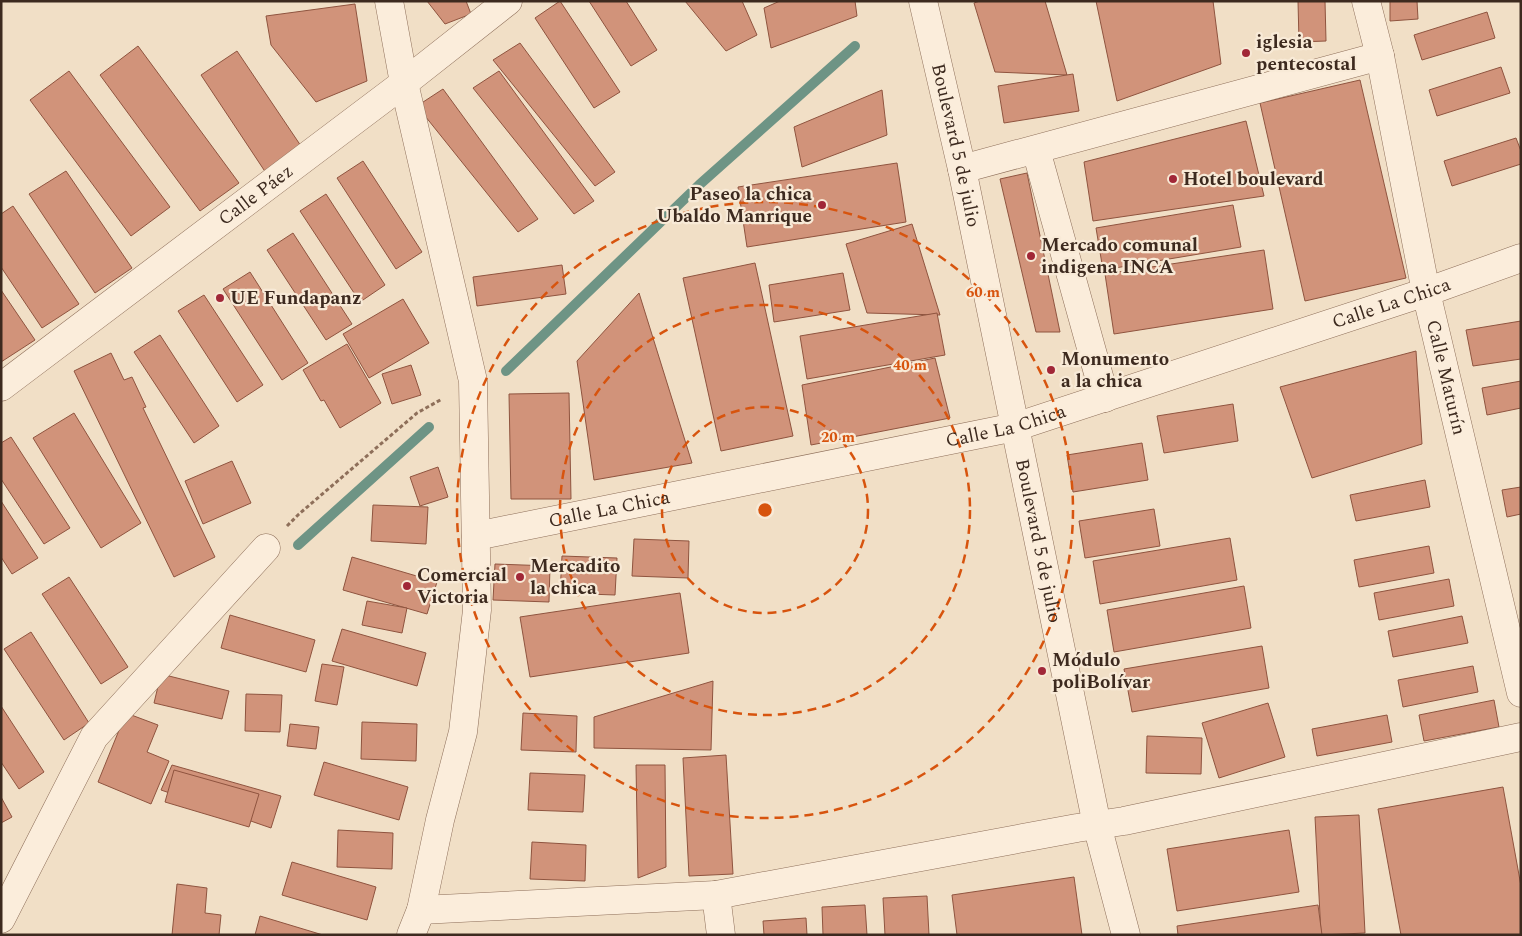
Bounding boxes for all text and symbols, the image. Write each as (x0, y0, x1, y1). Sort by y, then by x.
place label: iglesia pentecostal (1256, 28, 1356, 79)
marker: iglesia pentecostal (1240, 47, 1252, 59)
street label: Boulevard 5 de julio (923, 60, 988, 230)
street label: Calle Páez (212, 157, 299, 233)
place label: Hotel boulevard (1183, 165, 1324, 194)
marker: Hotel boulevard (1167, 173, 1179, 185)
place label: Paseo la chica Ubaldo Manrique (657, 180, 812, 231)
marker: Paseo la chica Ubaldo Manrique (816, 199, 828, 211)
place label: Mercado comunal indigena INCA (1041, 231, 1198, 282)
marker: Mercado comunal indigena INCA (1025, 250, 1037, 262)
street label: Calle La Chica (1328, 270, 1455, 336)
text: 60 m (966, 281, 1001, 304)
place label: UE Fundapanz (230, 284, 362, 313)
marker: UE Fundapanz (214, 292, 226, 304)
street label: Calle Maturín (1419, 317, 1474, 438)
place label: Monumento a la chica (1061, 345, 1169, 396)
text: 40 m (893, 354, 928, 377)
marker: Monumento a la chica (1045, 364, 1057, 376)
street label: Calle La Chica (943, 397, 1070, 455)
text: 20 m (821, 426, 856, 449)
street label: Boulevard 5 de julio (1007, 456, 1070, 626)
street label: Calle La Chica (546, 482, 673, 535)
centre of rings (756, 501, 774, 519)
place label: Mercadito la chica (530, 552, 620, 603)
place label: Comercial Victoria (417, 561, 507, 612)
marker: Mercadito la chica (514, 571, 526, 583)
marker: Comercial Victoria (401, 580, 413, 592)
place label: Módulo poliBolívar (1052, 646, 1151, 697)
marker: Módulo poliBolívar (1036, 665, 1048, 677)

